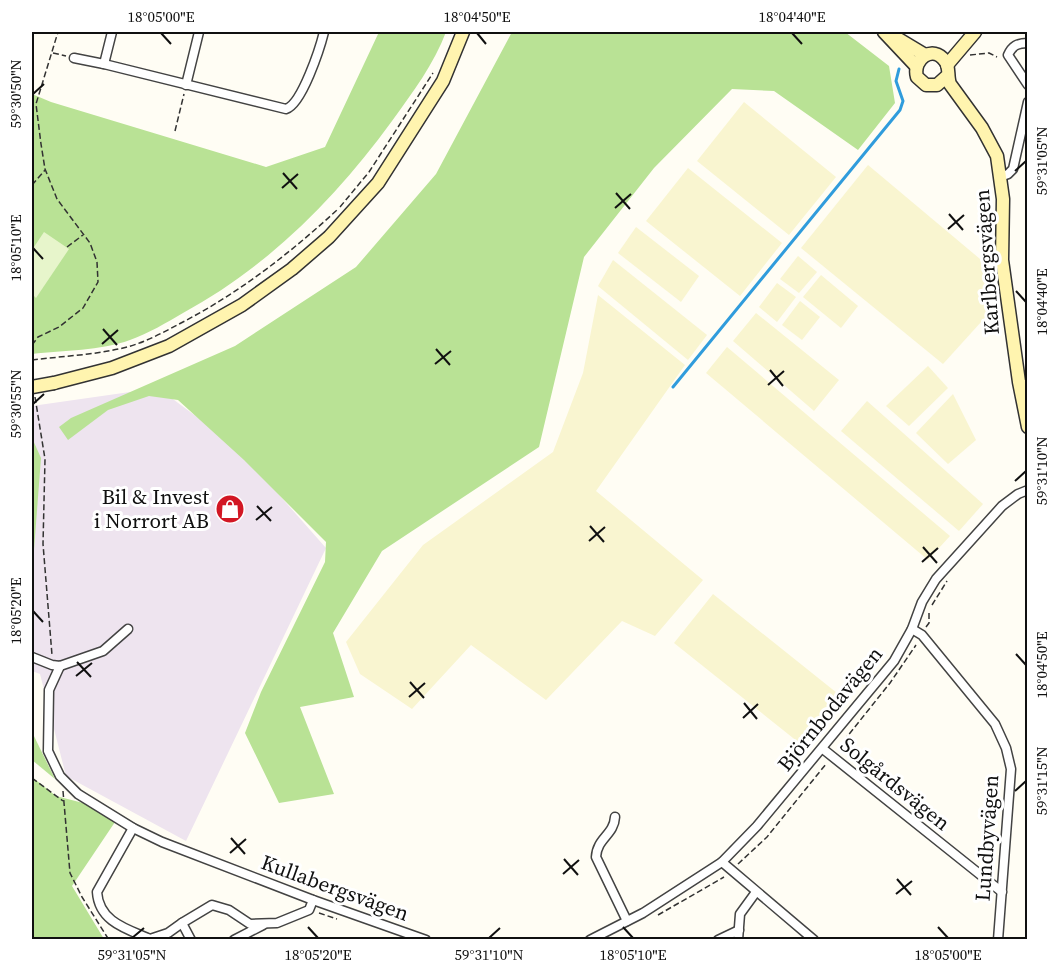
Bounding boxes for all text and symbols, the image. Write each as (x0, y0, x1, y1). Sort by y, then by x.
text: 18°05'00"E (127, 6, 195, 27)
text: 18°04'50"E (443, 6, 511, 27)
text: 18°04'40"E (758, 6, 826, 27)
text: 59°30'50"N (5, 59, 26, 129)
text: 59°31'05"N (1031, 126, 1052, 196)
street label: Karlbergsvägen (967, 188, 1006, 336)
text: 18°05'10"E (5, 214, 26, 282)
text: 18°04'40"E (1031, 268, 1052, 336)
text: 59°30'55"N (5, 369, 26, 439)
text: 59°31'10"N (1031, 436, 1052, 506)
place label: Bil & Invest i Norrort AB (94, 482, 209, 535)
shop icon: Bil & Invest i Norrort AB (214, 493, 246, 525)
text: 18°05'20"E (5, 577, 26, 645)
text: 18°04'50"E (1031, 631, 1052, 699)
street label: Björnbodavägen (770, 640, 889, 777)
street label: Solgårdsvägen (834, 730, 957, 837)
text: 59°31'15"N (1031, 746, 1052, 816)
street label: Lundbyvägen (968, 774, 1005, 902)
street label: Kullabergsvägen (257, 847, 413, 928)
text: 59°31'05"N (97, 944, 167, 965)
text: 18°05'20"E (284, 944, 352, 965)
text: 59°31'10"N (454, 944, 524, 965)
text: 18°05'10"E (599, 944, 667, 965)
text: 18°05'00"E (914, 944, 982, 965)

